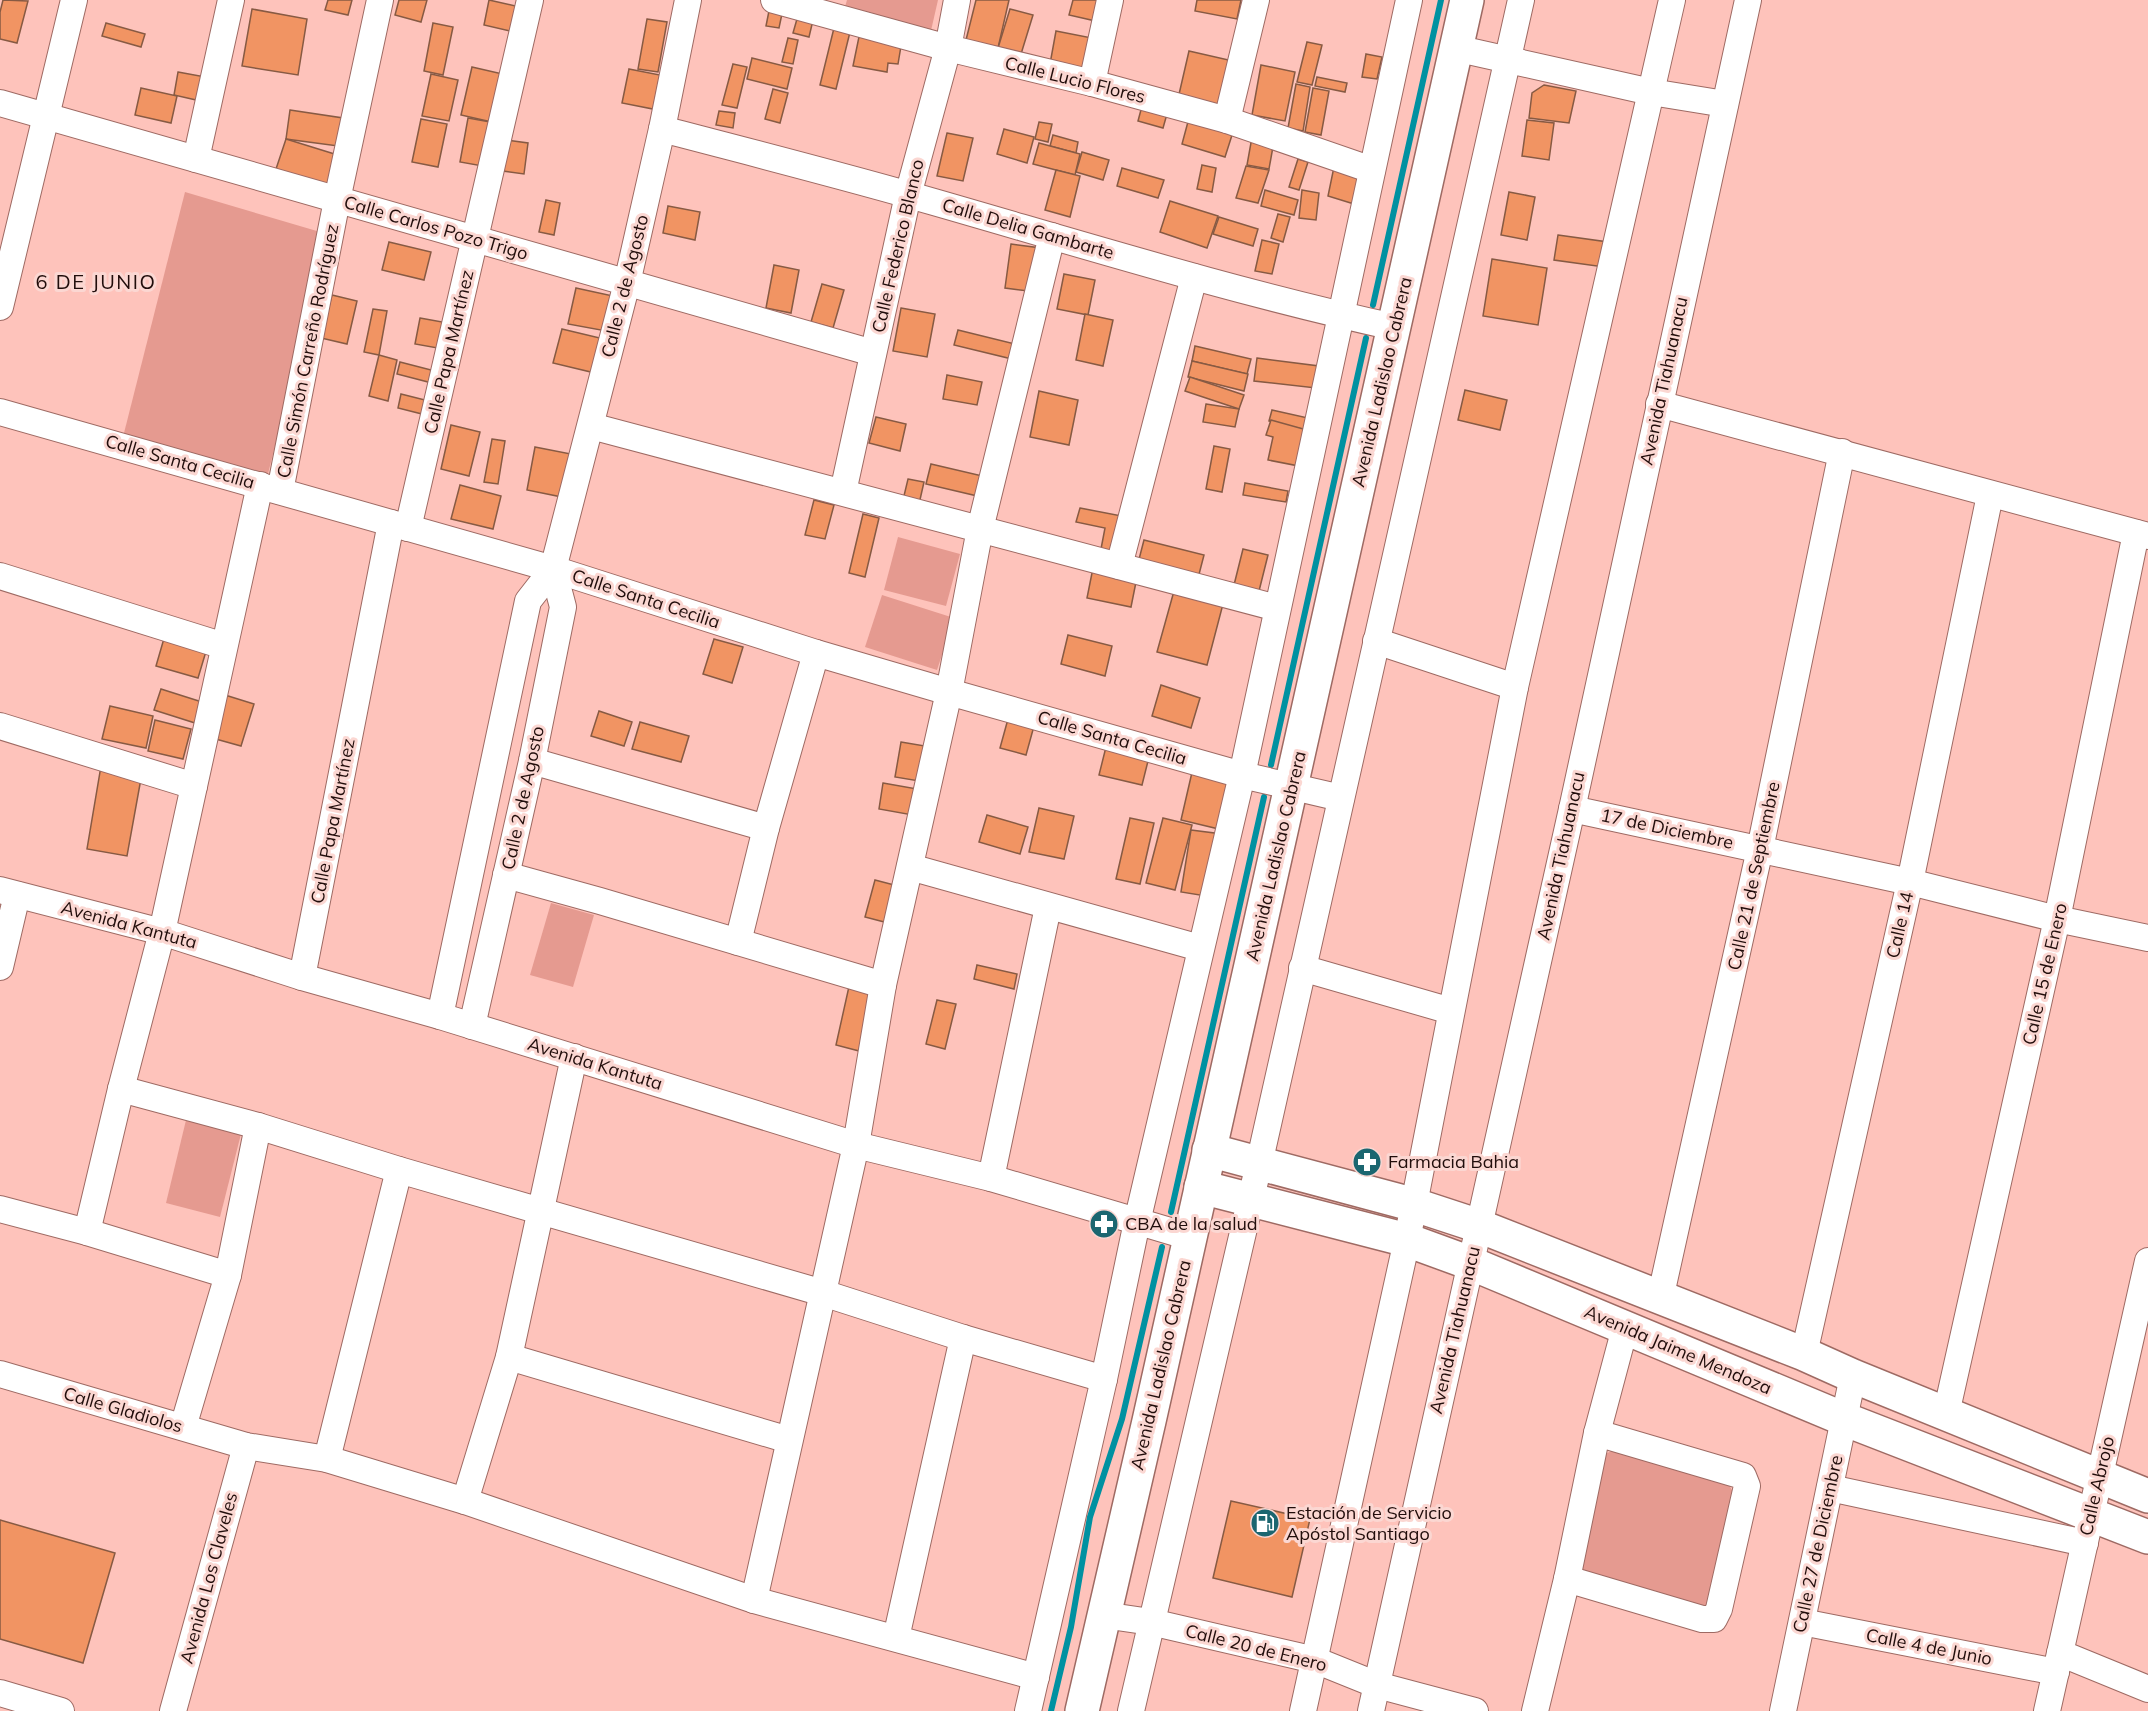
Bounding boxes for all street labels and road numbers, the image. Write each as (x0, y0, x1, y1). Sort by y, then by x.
street label: Calle Lucio Flores (1003, 51, 1148, 108)
street label: Calle Federico Blanco (866, 157, 929, 335)
street label: Calle Carlos Pozo Trigo (341, 190, 531, 265)
street label: Calle Delia Gambarte (940, 193, 1117, 264)
street label: Calle 2 de Agosto (596, 212, 653, 360)
street label: Calle Simón Carreño Rodríguez (272, 222, 343, 480)
street label: Calle Papa Martínez (418, 268, 479, 436)
street label: Avenida Ladislao Cabrera (1346, 275, 1417, 489)
street label: Avenida Tiahuanacu (1634, 295, 1693, 467)
street label: Calle Santa Cecilia (103, 429, 257, 494)
street label: Calle Santa Cecilia (569, 564, 723, 633)
street label: Calle Santa Cecilia (1035, 705, 1189, 770)
street label: Calle 2 de Agosto (496, 724, 549, 872)
street label: Calle Papa Martínez (305, 736, 360, 905)
street label: Avenida Ladislao Cabrera (1240, 749, 1311, 963)
street label: Avenida Tiahuanacu (1531, 770, 1590, 942)
street label: Calle 21 de Septiembre (1722, 779, 1785, 972)
street label: 17 de Diciembre (1599, 803, 1736, 854)
street label: Calle 14 (1881, 889, 1918, 960)
street label: Avenida Kantuta (59, 895, 200, 954)
street label: Calle 15 de Enero (2017, 901, 2072, 1047)
street label: Avenida Kantuta (525, 1032, 665, 1095)
street label: Avenida Tiahuanacu (1424, 1244, 1485, 1416)
street label: Avenida Ladislao Cabrera (1125, 1258, 1196, 1472)
street label: Avenida Jaime Mendoza (1581, 1300, 1775, 1399)
street label: Calle Gladiolos (61, 1382, 185, 1438)
street label: Calle Abrojo (2074, 1434, 2119, 1538)
street label: Calle 27 de Diciembre (1787, 1453, 1848, 1635)
street label: Avenida Los Claveles (175, 1490, 242, 1666)
street label: Calle 20 de Enero (1183, 1619, 1329, 1676)
street label: Calle 4 de Junio (1864, 1623, 1994, 1670)

